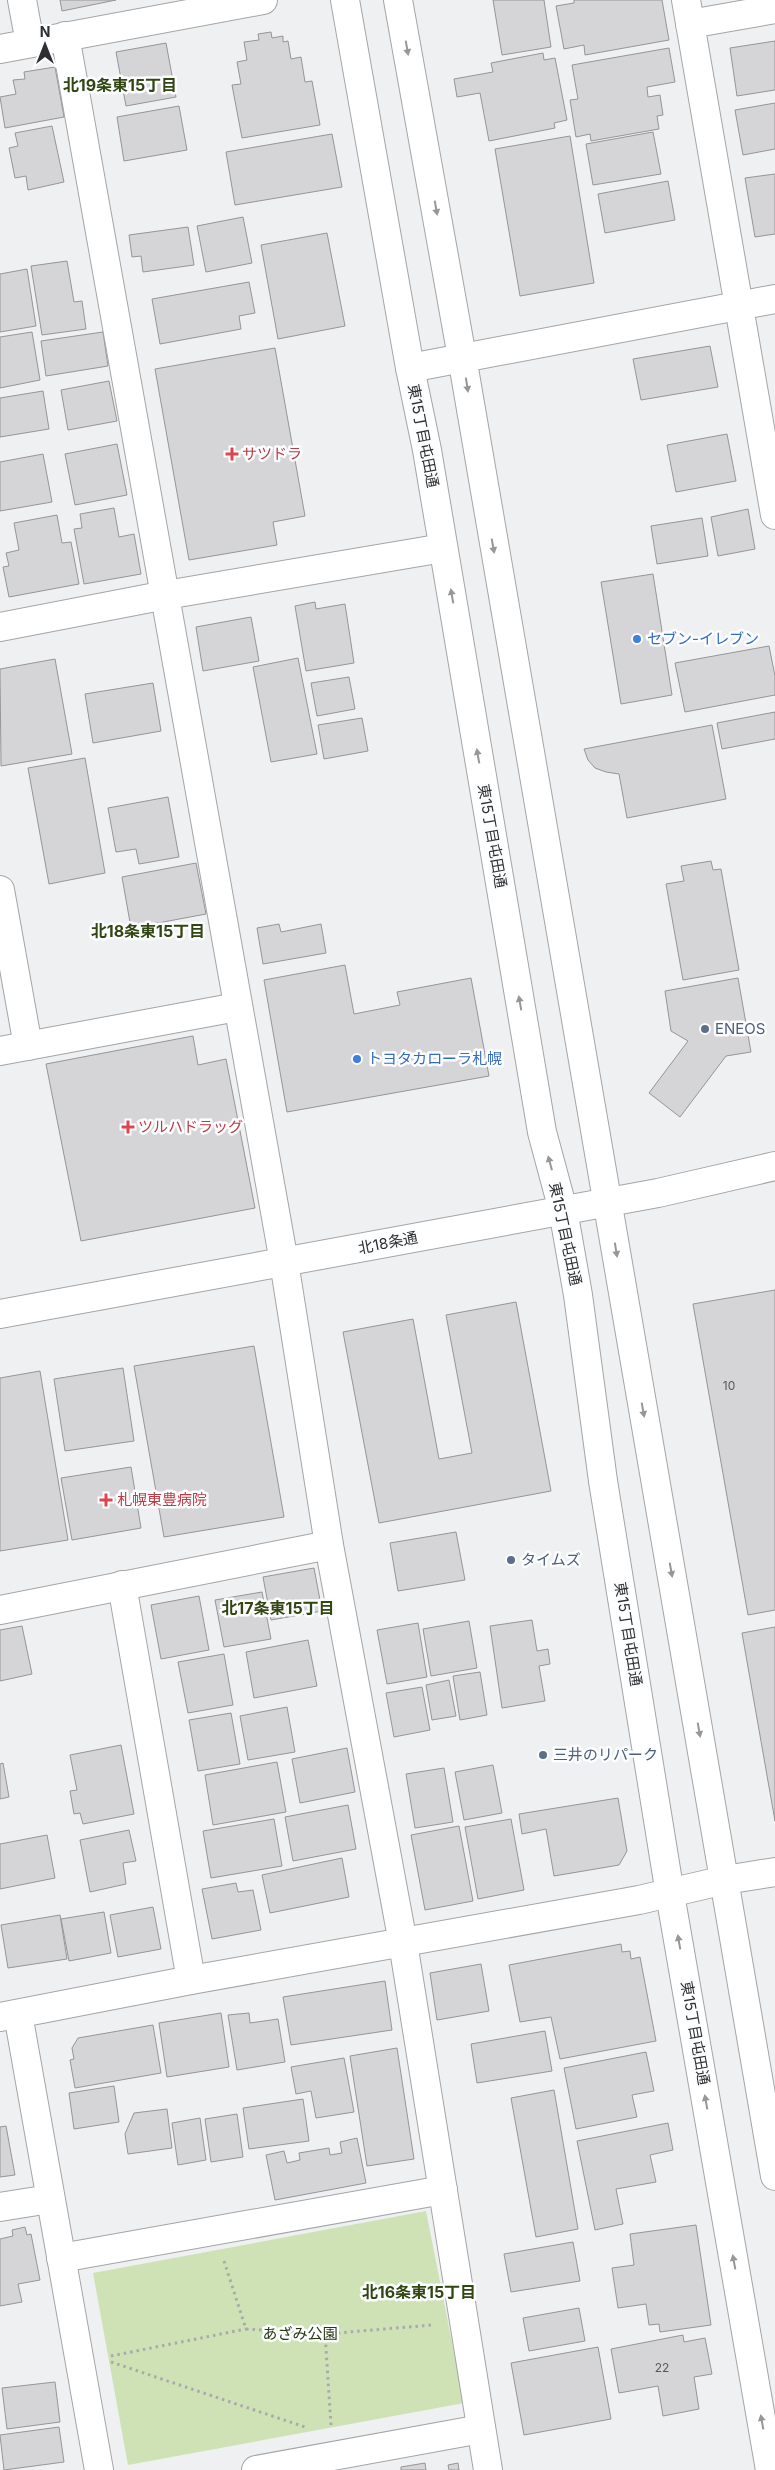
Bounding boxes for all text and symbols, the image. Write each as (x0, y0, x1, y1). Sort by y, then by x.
north arrow (20, 20, 70, 70)
text: N (40, 23, 50, 40)
one-way arrow (404, 40, 412, 56)
district label: 北19条東15丁目 (63, 75, 177, 95)
one-way arrow (432, 200, 440, 216)
one-way arrow (463, 378, 471, 394)
street label: 東15丁目屯田通 (404, 382, 443, 489)
place label: サツドラ (242, 444, 302, 463)
marker: サツドラ (226, 448, 238, 460)
one-way arrow (490, 538, 498, 554)
one-way arrow (447, 588, 455, 604)
place label: セブン-イレブン (647, 629, 759, 648)
marker: セブン-イレブン (631, 633, 643, 645)
one-way arrow (474, 748, 482, 764)
street label: 東15丁目屯田通 (474, 782, 511, 889)
district label: 北18条東15丁目 (91, 921, 205, 941)
one-way arrow (515, 995, 523, 1011)
place label: ENEOS (715, 1019, 765, 1038)
marker: ENEOS (699, 1023, 711, 1035)
place label: トヨタカローラ札幌 (367, 1049, 502, 1068)
marker: トヨタカローラ札幌 (351, 1053, 363, 1065)
place label: ツルハドラッグ (138, 1117, 243, 1136)
marker: ツルハドラッグ (122, 1121, 134, 1133)
one-way arrow (546, 1155, 554, 1170)
street label: 東15丁目屯田通 (545, 1180, 586, 1287)
street label: 北18条通 (356, 1227, 419, 1258)
one-way arrow (612, 1242, 620, 1258)
house number: 10 (723, 1378, 735, 1393)
one-way arrow (640, 1402, 648, 1418)
place label: 札幌東豊病院 (117, 1490, 207, 1509)
marker: 札幌東豊病院 (99, 1493, 113, 1507)
place label: タイムズ (521, 1550, 581, 1569)
marker: タイムズ (505, 1554, 517, 1566)
one-way arrow (667, 1562, 675, 1578)
street label: 東15丁目屯田通 (611, 1580, 646, 1687)
district label: 北17条東15丁目 (221, 1598, 335, 1618)
one-way arrow (695, 1722, 703, 1738)
place label: 三井のリパーク (553, 1745, 658, 1764)
marker: 三井のリパーク (537, 1749, 549, 1761)
one-way arrow (674, 1933, 682, 1949)
street label: 東15丁目屯田通 (677, 1979, 714, 2086)
one-way arrow (702, 2093, 710, 2109)
one-way arrow (730, 2253, 738, 2269)
district label: 北16条東15丁目 (362, 2282, 476, 2302)
park label: あざみ公園 (262, 2324, 338, 2343)
house number: 22 (655, 2360, 669, 2375)
one-way arrow (757, 2414, 765, 2430)

